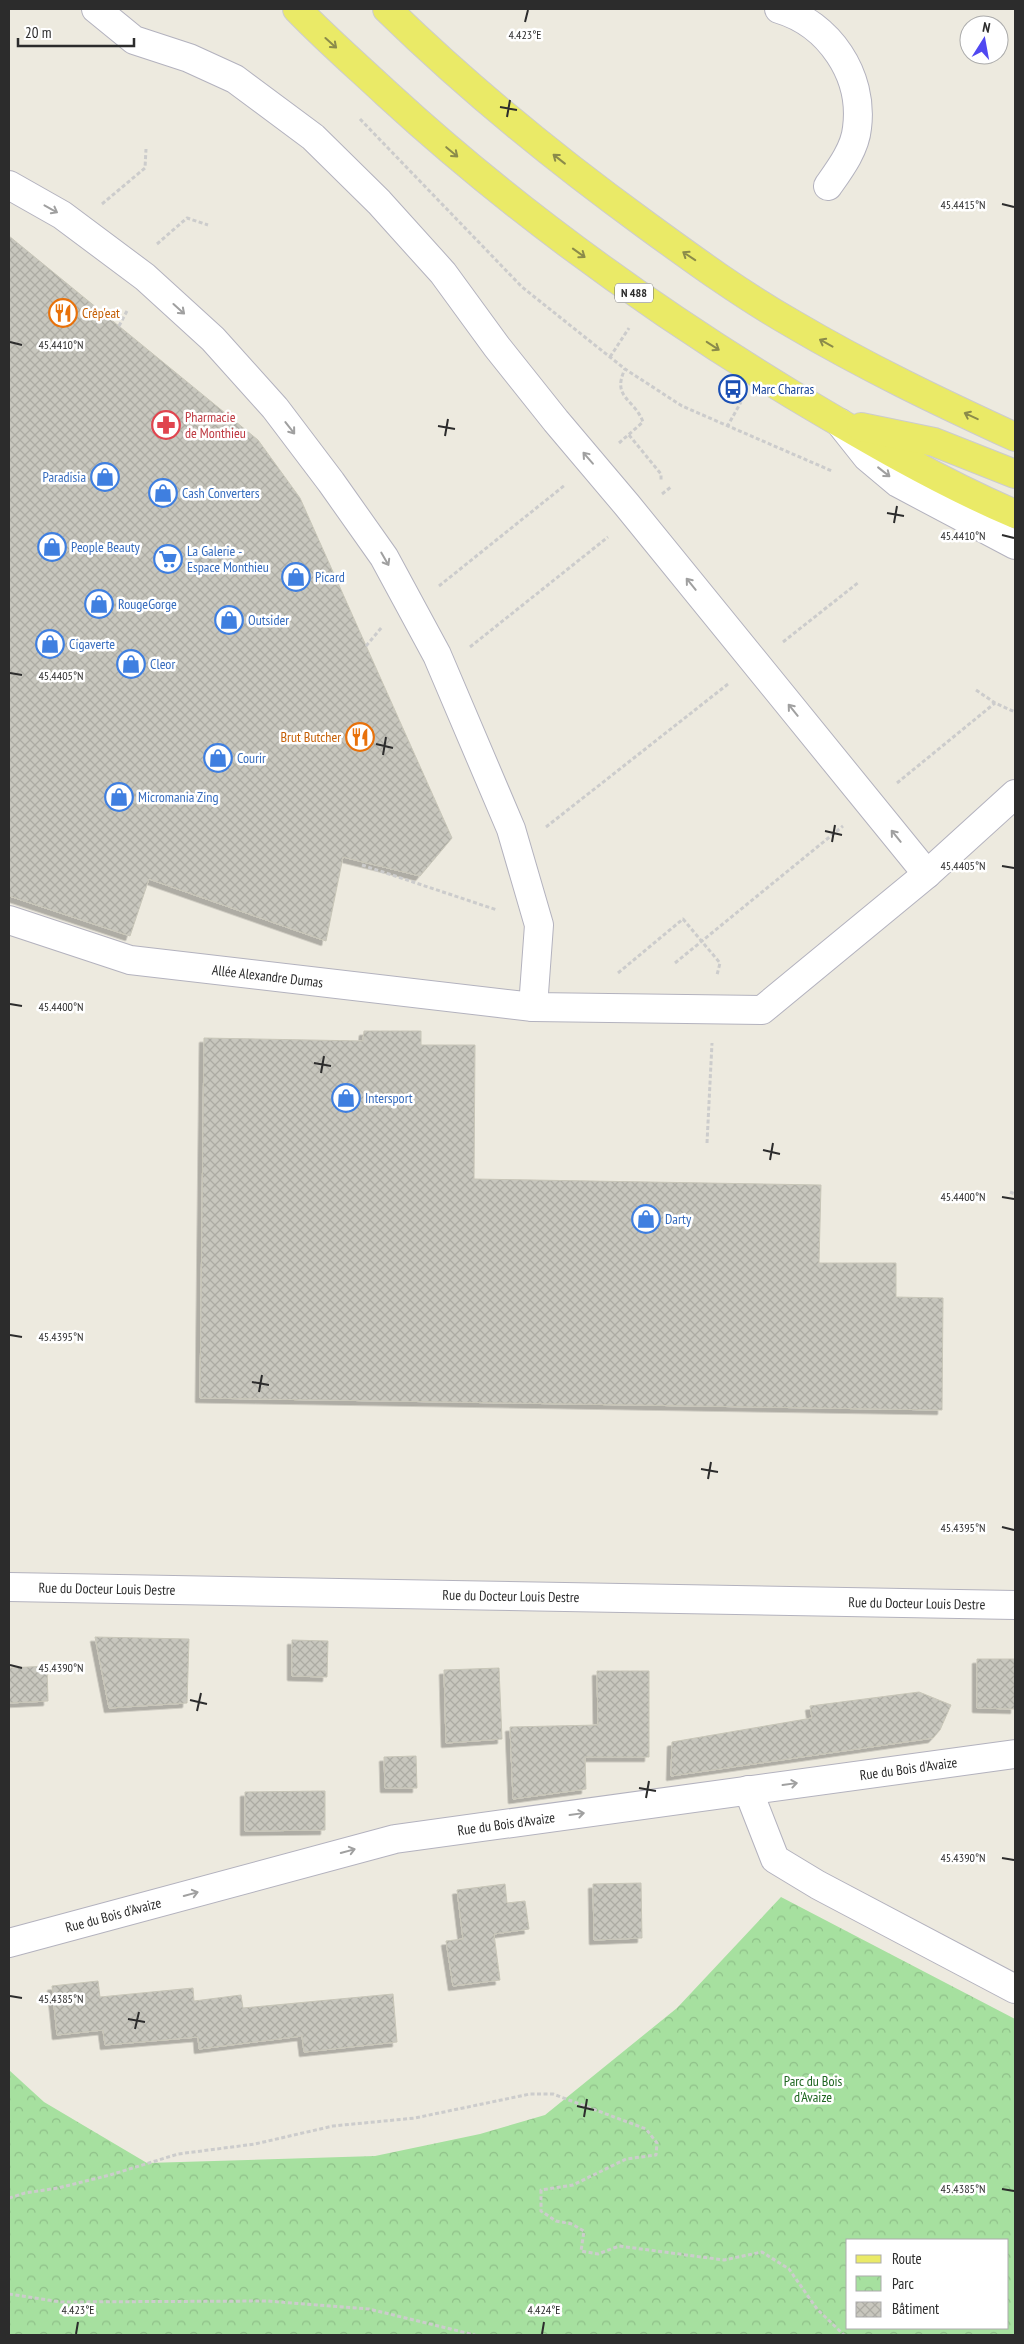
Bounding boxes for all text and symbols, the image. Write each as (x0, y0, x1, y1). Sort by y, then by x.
scale bar (18, 15, 134, 47)
north arrow (959, 15, 1009, 65)
text: N (981, 18, 992, 37)
text: 20 m (25, 23, 51, 42)
text: 4.423°E (509, 27, 542, 42)
one-way arrow (325, 37, 338, 49)
one-way arrow (446, 146, 459, 157)
one-way arrow (553, 153, 566, 164)
text: 45.4415°N (940, 197, 986, 212)
one-way arrow (44, 204, 59, 214)
one-way arrow (572, 248, 586, 258)
one-way arrow (682, 251, 696, 261)
road number: N 488 (615, 284, 653, 302)
restaurant icon: Crêp'eat (48, 298, 78, 328)
one-way arrow (173, 303, 186, 315)
place label: Crêp'eat (82, 304, 120, 322)
text: 45.4410°N (38, 337, 84, 352)
one-way arrow (819, 338, 834, 347)
one-way arrow (705, 341, 719, 351)
bus stop icon: Marc Charras (718, 374, 748, 404)
place label: Marc Charras (752, 380, 814, 398)
place label: Pharmacie de Monthieu (185, 408, 246, 442)
pharmacy icon: Pharmacie de Monthieu (151, 410, 181, 440)
one-way arrow (964, 411, 979, 421)
one-way arrow (284, 421, 295, 434)
one-way arrow (583, 452, 594, 465)
shop icon: Paradisia (90, 462, 120, 492)
one-way arrow (877, 467, 891, 477)
place label: Paradisia (43, 468, 86, 486)
shop icon: Cash Converters (148, 478, 178, 508)
place label: Cash Converters (182, 484, 260, 502)
text: 45.4410°N (940, 528, 986, 543)
shop icon: People Beauty (37, 532, 67, 562)
place label: People Beauty (71, 538, 141, 556)
place label: La Galerie - Espace Monthieu (187, 542, 269, 576)
supermarket icon: La Galerie - Espace Monthieu (153, 544, 183, 574)
one-way arrow (380, 552, 390, 566)
shop icon: Picard (281, 562, 311, 592)
place label: Picard (315, 568, 345, 586)
one-way arrow (685, 577, 696, 590)
shop icon: RougeGorge (84, 589, 114, 619)
place label: RougeGorge (118, 595, 177, 613)
shop icon: Outsider (214, 605, 244, 635)
place label: Outsider (248, 611, 289, 629)
shop icon: Cigaverte (35, 629, 65, 659)
place label: Cigaverte (69, 635, 115, 653)
shop icon: Cleor (116, 649, 146, 679)
place label: Cleor (150, 655, 175, 673)
text: 45.4405°N (38, 668, 84, 683)
one-way arrow (788, 704, 799, 717)
restaurant icon: Brut Butcher (345, 722, 375, 752)
place label: Brut Butcher (281, 728, 341, 746)
shop icon: Courir (203, 743, 233, 773)
place label: Courir (237, 749, 266, 767)
shop icon: Micromania Zing (104, 782, 134, 812)
place label: Micromania Zing (138, 788, 218, 806)
one-way arrow (890, 830, 901, 843)
text: 45.4405°N (940, 858, 986, 873)
street label: Allée Alexandre Dumas (211, 961, 324, 991)
text: 45.4400°N (38, 999, 84, 1014)
shop icon: Intersport (331, 1083, 361, 1113)
place label: Intersport (365, 1089, 413, 1107)
text: 45.4400°N (940, 1189, 986, 1204)
shop icon: Darty (631, 1204, 661, 1234)
place label: Darty (665, 1210, 692, 1228)
text: 45.4395°N (38, 1329, 84, 1344)
text: 45.4395°N (940, 1520, 986, 1535)
street label: Rue du Docteur Louis Destre (38, 1579, 176, 1599)
street label: Rue du Docteur Louis Destre (442, 1586, 580, 1606)
street label: Rue du Docteur Louis Destre (848, 1593, 986, 1613)
text: 45.4390°N (38, 1660, 84, 1675)
street label: Rue du Bois d'Avaize (859, 1753, 959, 1784)
one-way arrow (782, 1779, 798, 1789)
street label: Rue du Bois d'Avaize (456, 1808, 556, 1839)
one-way arrow (568, 1809, 584, 1819)
one-way arrow (339, 1846, 355, 1856)
text: 45.4390°N (940, 1850, 986, 1865)
one-way arrow (182, 1889, 198, 1898)
street label: Rue du Bois d'Avaize (63, 1893, 163, 1936)
text: 45.4385°N (38, 1991, 84, 2006)
park label: Parc du Bois d'Avaize (784, 2072, 843, 2106)
text: 45.4385°N (940, 2181, 986, 2196)
legend (846, 2239, 1009, 2329)
text: Route (892, 2249, 922, 2268)
text: Parc (892, 2274, 914, 2293)
text: Bâtiment (892, 2299, 939, 2318)
text: 4.423°E (62, 2302, 95, 2317)
text: 4.424°E (528, 2302, 561, 2317)

